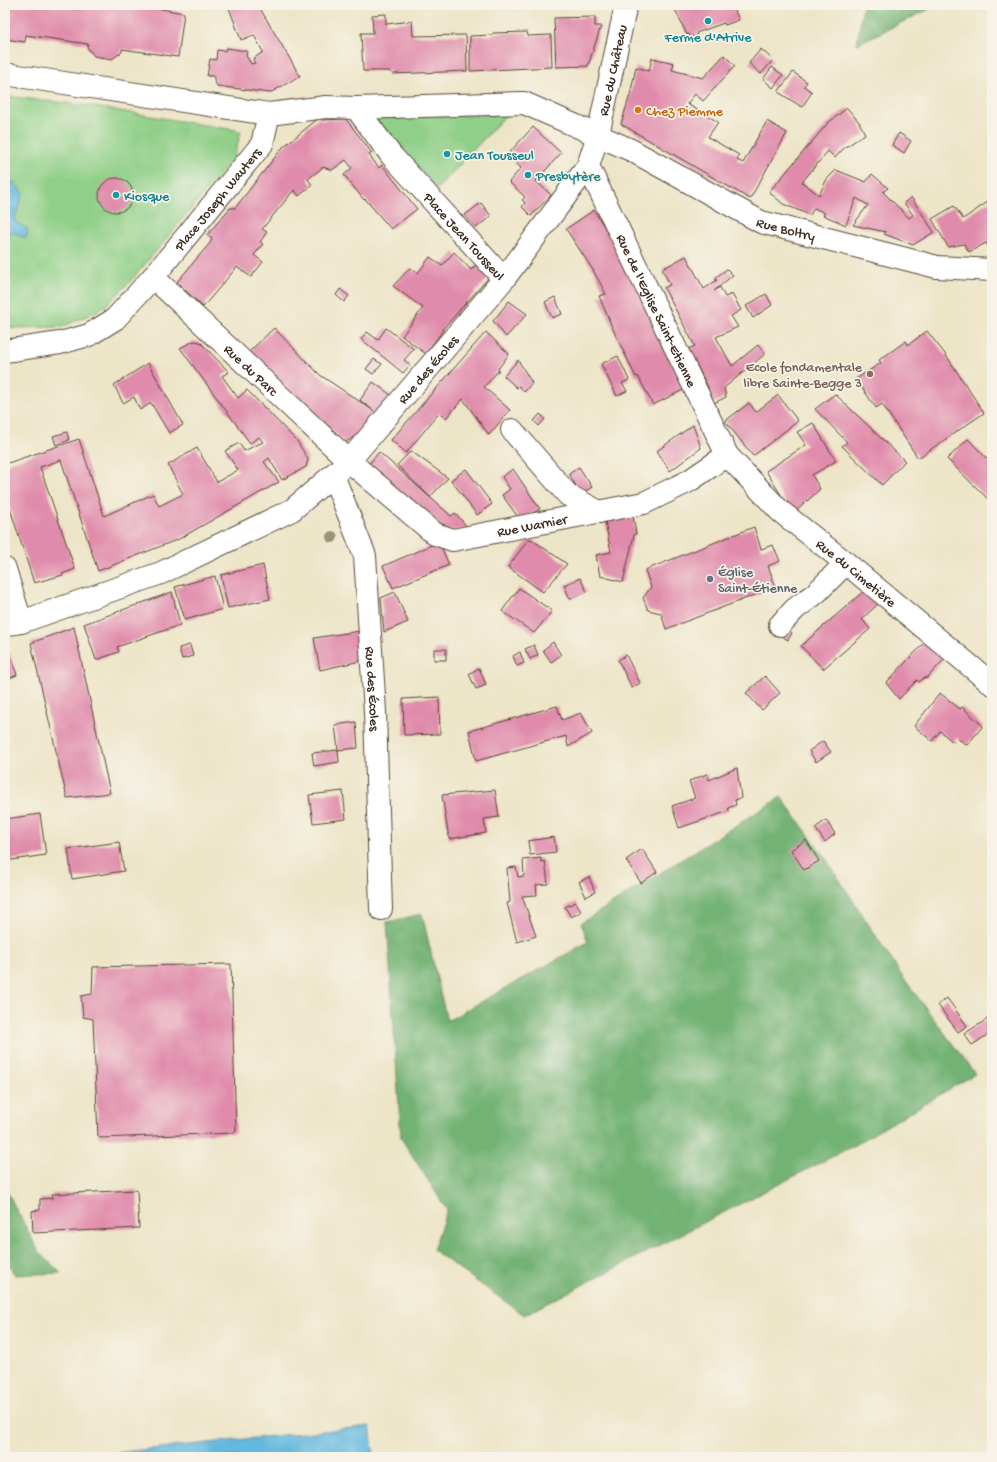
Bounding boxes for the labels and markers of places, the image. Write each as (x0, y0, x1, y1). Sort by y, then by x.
marker: Ferme d'Atrive (703, 16, 713, 26)
place label: Ferme d'Atrive (664, 30, 752, 47)
place label: Chez Piemme (646, 104, 724, 121)
marker: Chez Piemme (633, 105, 643, 115)
place label: Jean Tousseul (455, 148, 534, 165)
marker: Jean Tousseul (442, 149, 452, 159)
place label: Presbytère (535, 169, 601, 186)
marker: Presbytère (523, 170, 533, 180)
place label: Kiosque (124, 189, 170, 206)
marker: Kiosque (111, 190, 121, 200)
place label: Ecole fondamentale libre Sainte-Begge 3 (744, 360, 863, 393)
marker: Ecole fondamentale libre Sainte-Begge 3 (865, 369, 875, 379)
place label: Église Saint-Étienne (718, 565, 798, 598)
marker: Église Saint-Étienne (705, 574, 715, 584)

